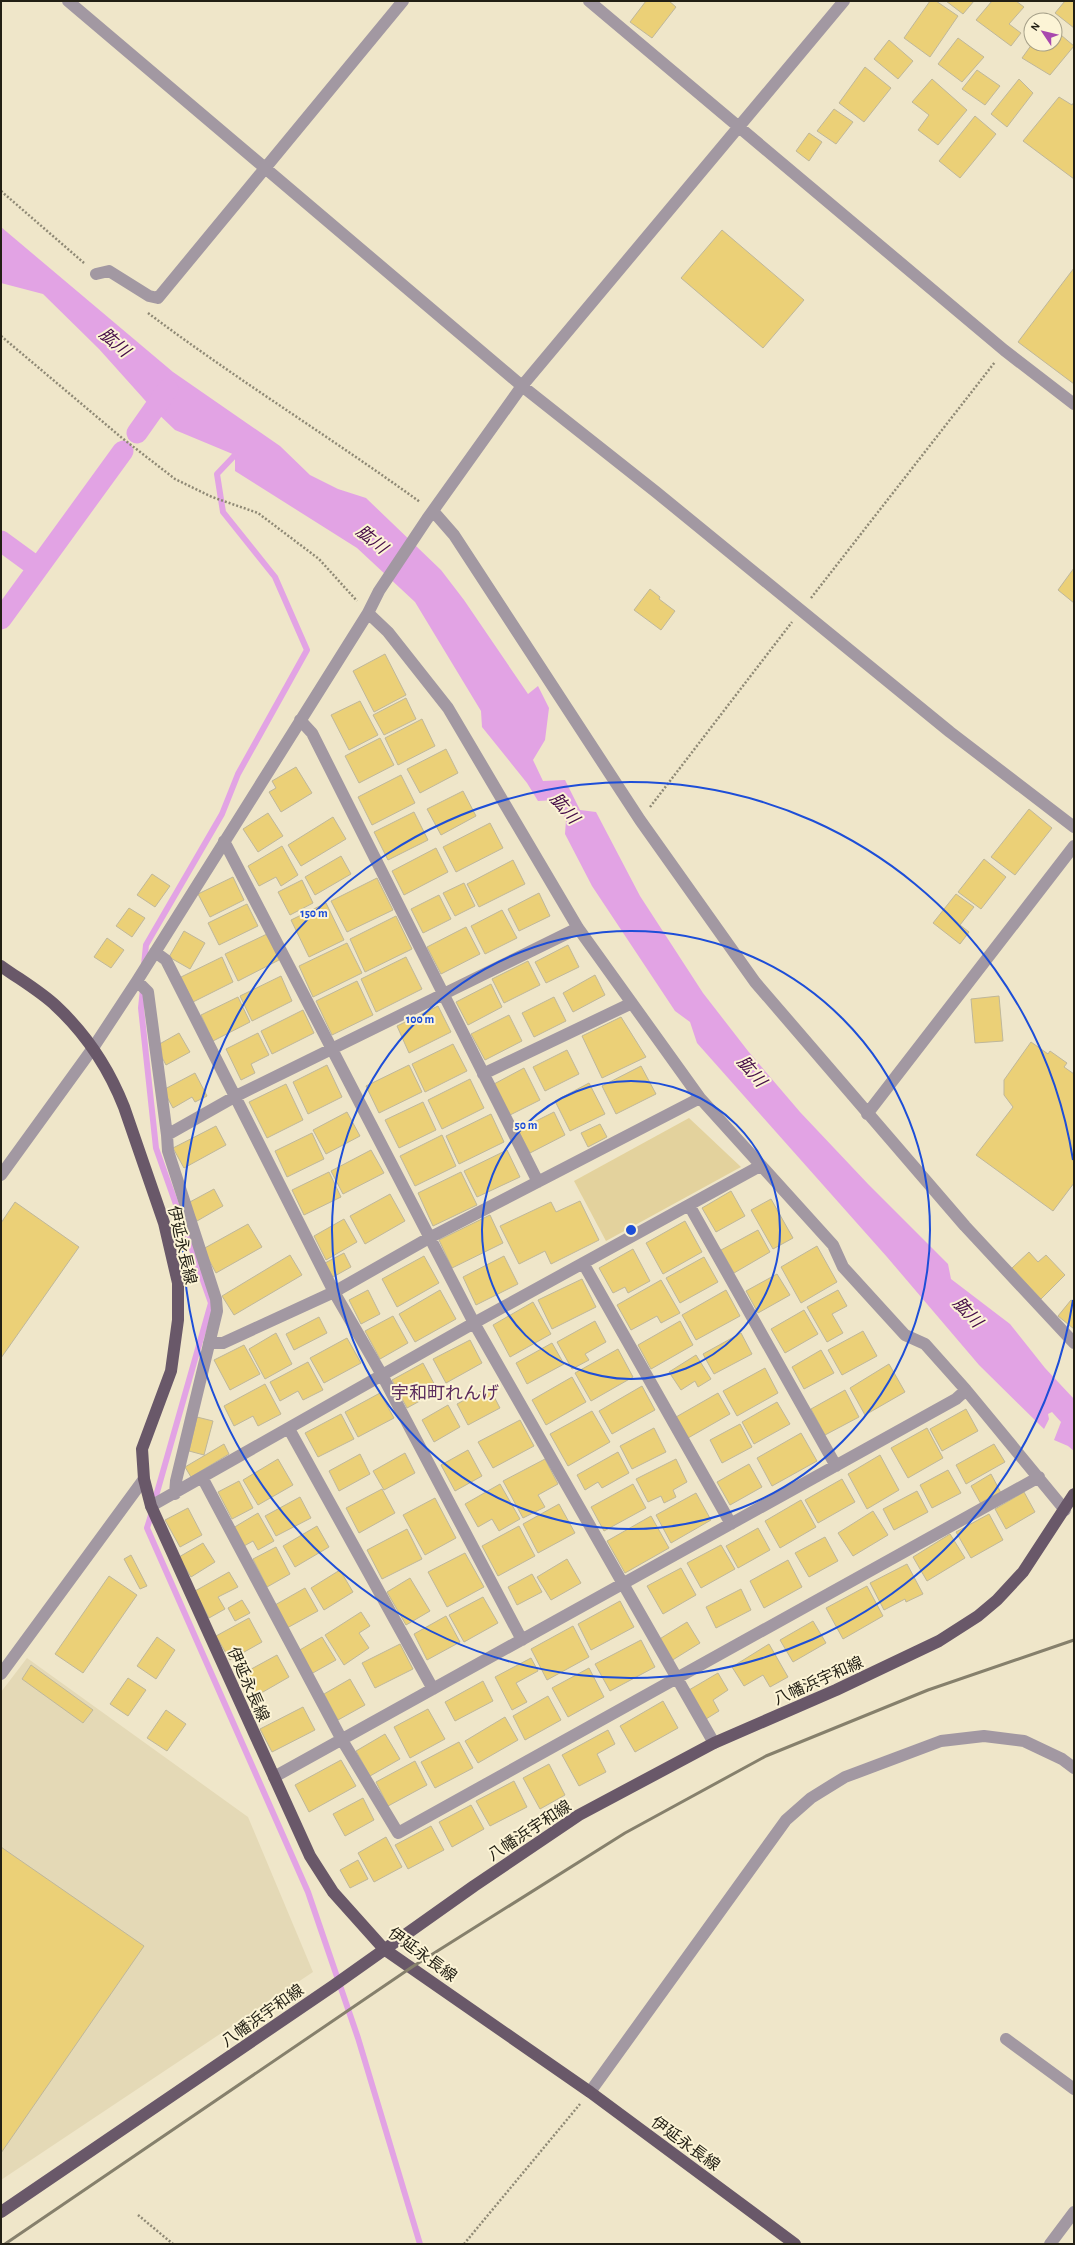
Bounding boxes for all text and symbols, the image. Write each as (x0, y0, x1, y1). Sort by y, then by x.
north arrow (1023, 12, 1063, 52)
text: N (1029, 20, 1042, 33)
water label: 肱川 (96, 324, 135, 361)
water label: 肱川 (353, 521, 392, 558)
water label: 肱川 (547, 789, 584, 828)
text: 150 m (300, 907, 328, 919)
text: 100 m (406, 1013, 434, 1025)
water label: 肱川 (734, 1052, 771, 1091)
text: 50 m (515, 1119, 538, 1131)
street label: 伊延永長線 (165, 1204, 200, 1286)
centre of rings (624, 1223, 638, 1237)
water label: 肱川 (950, 1293, 988, 1332)
district label: 宇和町れんげ (391, 1383, 499, 1403)
street label: 伊延永長線 (225, 1644, 273, 1724)
street label: 八幡浜宇和線 (771, 1653, 866, 1708)
street label: 八幡浜宇和線 (484, 1797, 574, 1864)
street label: 伊延永長線 (385, 1924, 460, 1985)
street label: 八幡浜宇和線 (218, 1981, 306, 2050)
street label: 伊延永長線 (648, 2113, 723, 2174)

